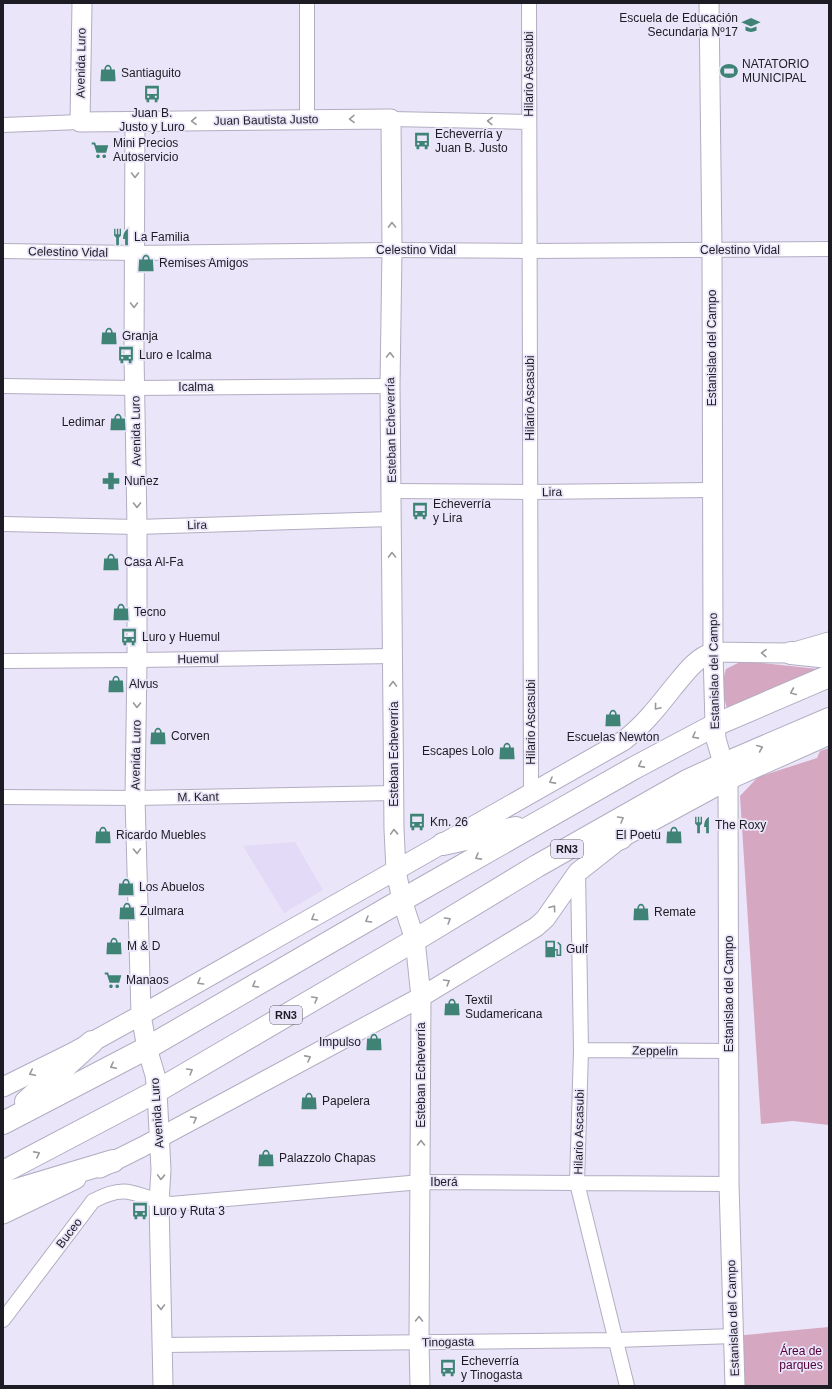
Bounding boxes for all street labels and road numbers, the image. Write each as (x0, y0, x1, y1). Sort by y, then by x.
street label: Avenida Luro (73, 27, 89, 98)
street label: Hilario Ascasubi (522, 31, 536, 117)
street label: Juan Bautista Justo (214, 112, 319, 128)
street label: Celestino Vidal (376, 243, 456, 257)
street label: Celestino Vidal (700, 243, 780, 257)
street label: Celestino Vidal (28, 244, 108, 260)
street label: Estanislao del Campo (705, 289, 719, 406)
street label: Hilario Ascasubi (523, 355, 537, 441)
street label: Esteban Echeverría (383, 377, 399, 483)
street label: Icalma (178, 380, 214, 394)
street label: Avenida Luro (128, 395, 144, 466)
street label: Lira (542, 485, 562, 499)
street label: Lira (187, 518, 208, 532)
street label: Estanislao del Campo (706, 612, 722, 729)
street label: Huemul (177, 652, 219, 666)
street label: Hilario Ascasubi (524, 679, 538, 765)
street label: Esteban Echeverría (387, 701, 401, 807)
street label: Avenida Luro (128, 719, 144, 790)
street label: M. Kant (177, 790, 219, 804)
road number: RN3 (551, 840, 583, 858)
street label: Estanislao del Campo (722, 935, 736, 1052)
road number: RN3 (270, 1006, 302, 1024)
street label: Esteban Echeverría (414, 1022, 428, 1128)
street label: Zeppelin (632, 1044, 678, 1058)
street label: Avenida Luro (148, 1077, 166, 1149)
street label: Hilario Ascasubi (571, 1089, 587, 1175)
street label: Iberá (430, 1175, 458, 1189)
street label: Buceo (53, 1215, 85, 1251)
street label: Estanislao del Campo (724, 1259, 742, 1377)
street label: Tinogasta (422, 1335, 475, 1349)

